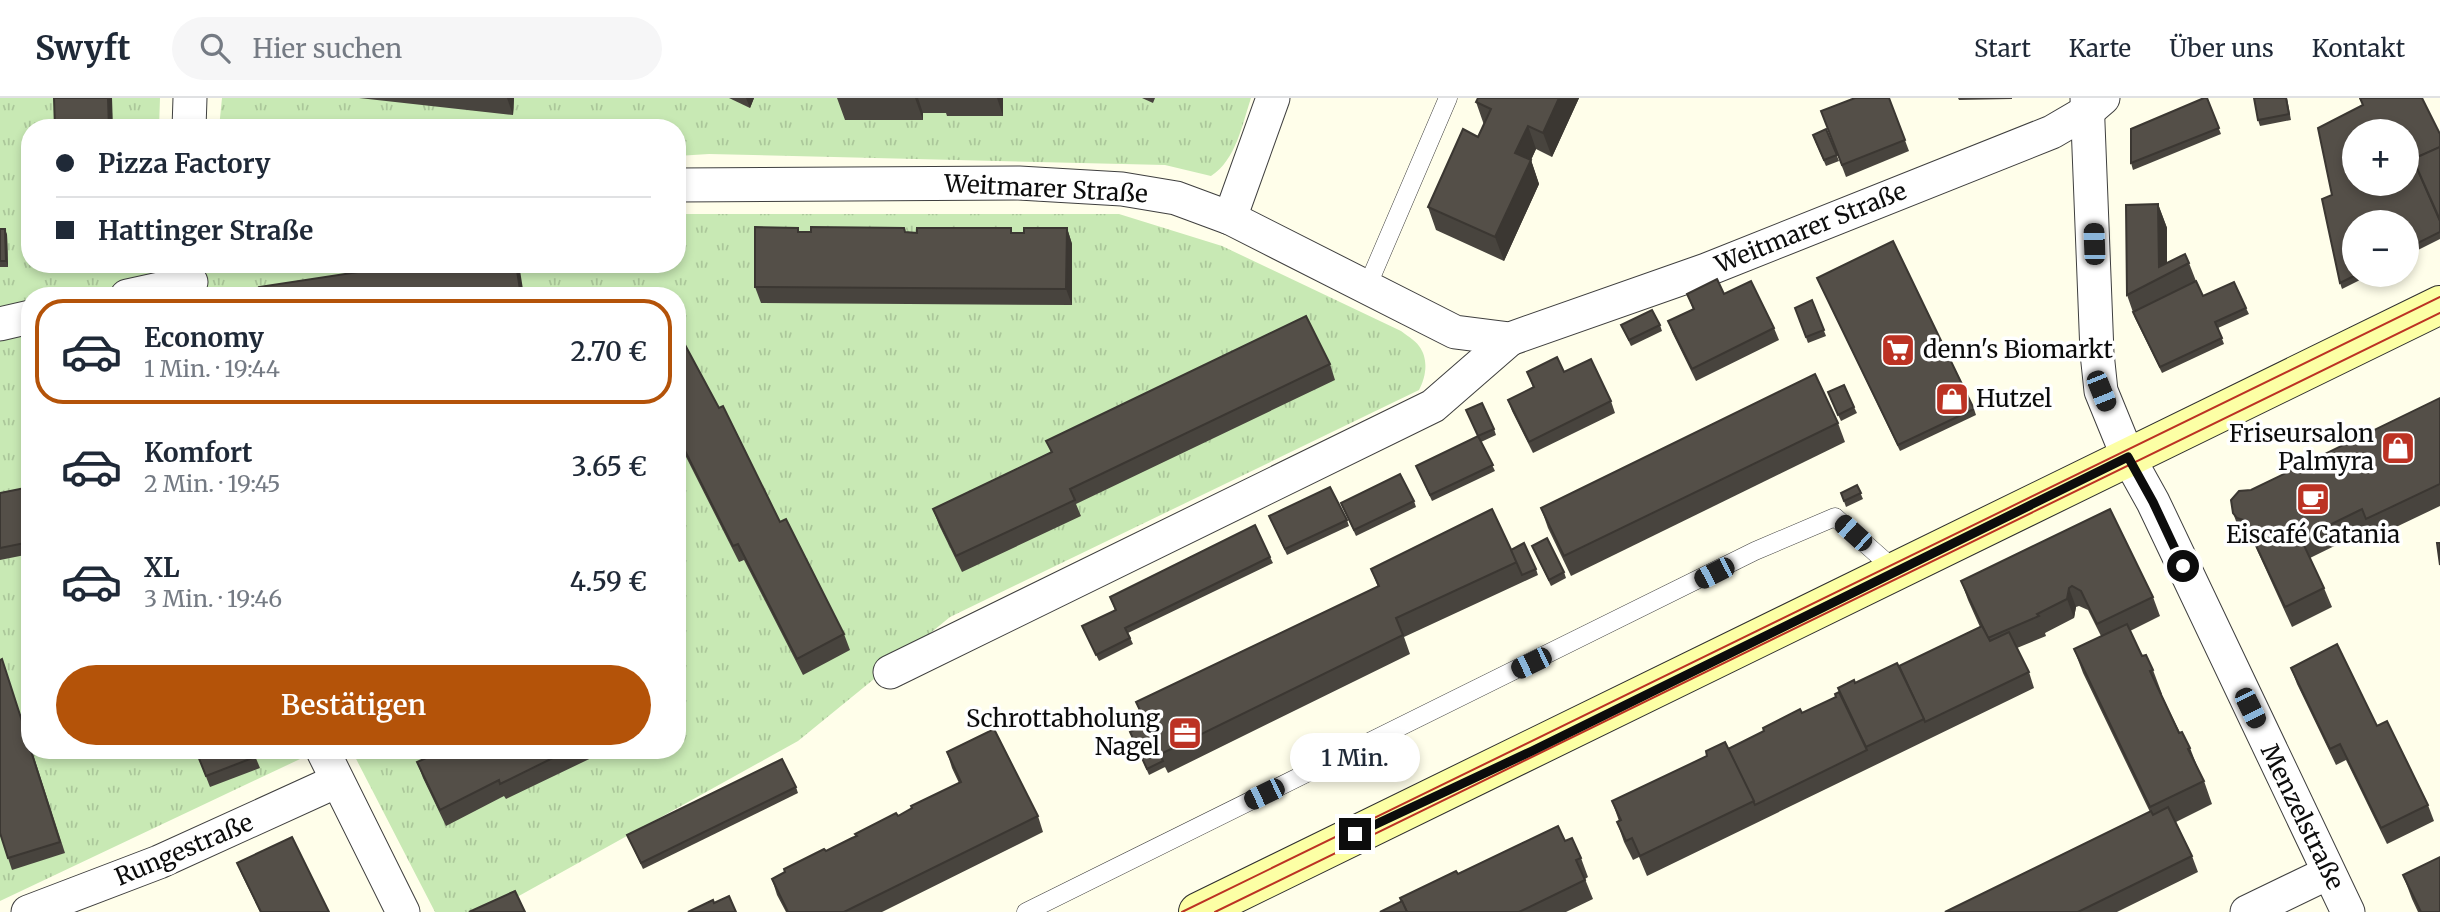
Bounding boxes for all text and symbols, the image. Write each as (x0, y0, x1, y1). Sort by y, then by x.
search box (172, 17, 662, 80)
text: Swyft (35, 28, 130, 69)
icon: search (196, 29, 234, 67)
text: Hier suchen (252, 32, 402, 65)
text: Start (1974, 33, 2031, 64)
text: Karte (2069, 33, 2131, 64)
text: Über uns (2169, 33, 2274, 64)
text: Kontakt (2312, 33, 2405, 64)
map controls (2342, 119, 2419, 287)
button: + (2342, 119, 2419, 196)
text: Pizza Factory (98, 147, 271, 180)
street label: Weitmarer Straße (942, 168, 1149, 209)
street label: Weitmarer Straße (1710, 175, 1911, 280)
button: − (2342, 210, 2419, 287)
text: Hattinger Straße (98, 214, 313, 247)
car (2083, 223, 2106, 265)
icon: car (60, 320, 123, 383)
text: Economy (144, 321, 264, 354)
supermarket icon: denn's Biomarkt (1879, 331, 1917, 369)
place label: denn's Biomarkt (1923, 334, 2114, 365)
text: 2.70 € (570, 335, 647, 368)
text: 1 Min. · 19:44 (144, 354, 280, 383)
car (2084, 368, 2119, 414)
shop icon: Hutzel (1933, 380, 1971, 418)
place label: Hutzel (1976, 383, 2052, 414)
place label: Friseursalon Palmyra (2229, 418, 2374, 477)
shop icon: Friseursalon Palmyra (2379, 429, 2417, 467)
icon: car (60, 435, 123, 498)
text: Komfort (144, 436, 253, 469)
text: 3.65 € (572, 450, 647, 483)
text: 2 Min. · 19:45 (144, 469, 280, 498)
cafe icon: Eiscafé Catania (2294, 480, 2332, 518)
car (1831, 511, 1876, 555)
place label: Eiscafé Catania (2226, 519, 2400, 550)
icon: car (60, 550, 123, 613)
route start (2167, 550, 2199, 582)
text: XL (144, 551, 180, 584)
car (1691, 554, 1738, 592)
text: 4.59 € (570, 565, 647, 598)
text: 3 Min. · 19:46 (144, 584, 282, 613)
car (1508, 644, 1555, 682)
button: Bestätigen (56, 665, 651, 745)
car (2232, 685, 2269, 731)
place label: Schrottabholung Nagel (966, 703, 1160, 762)
office icon: Schrottabholung Nagel (1166, 714, 1204, 752)
callout: 1 Min. (1290, 732, 1420, 782)
street label: Menzelstraße (2254, 739, 2351, 895)
text: 1 Min. (1321, 743, 1389, 772)
car (1241, 775, 1288, 813)
street label: Rungestraße (110, 807, 258, 893)
route end (1339, 818, 1371, 850)

